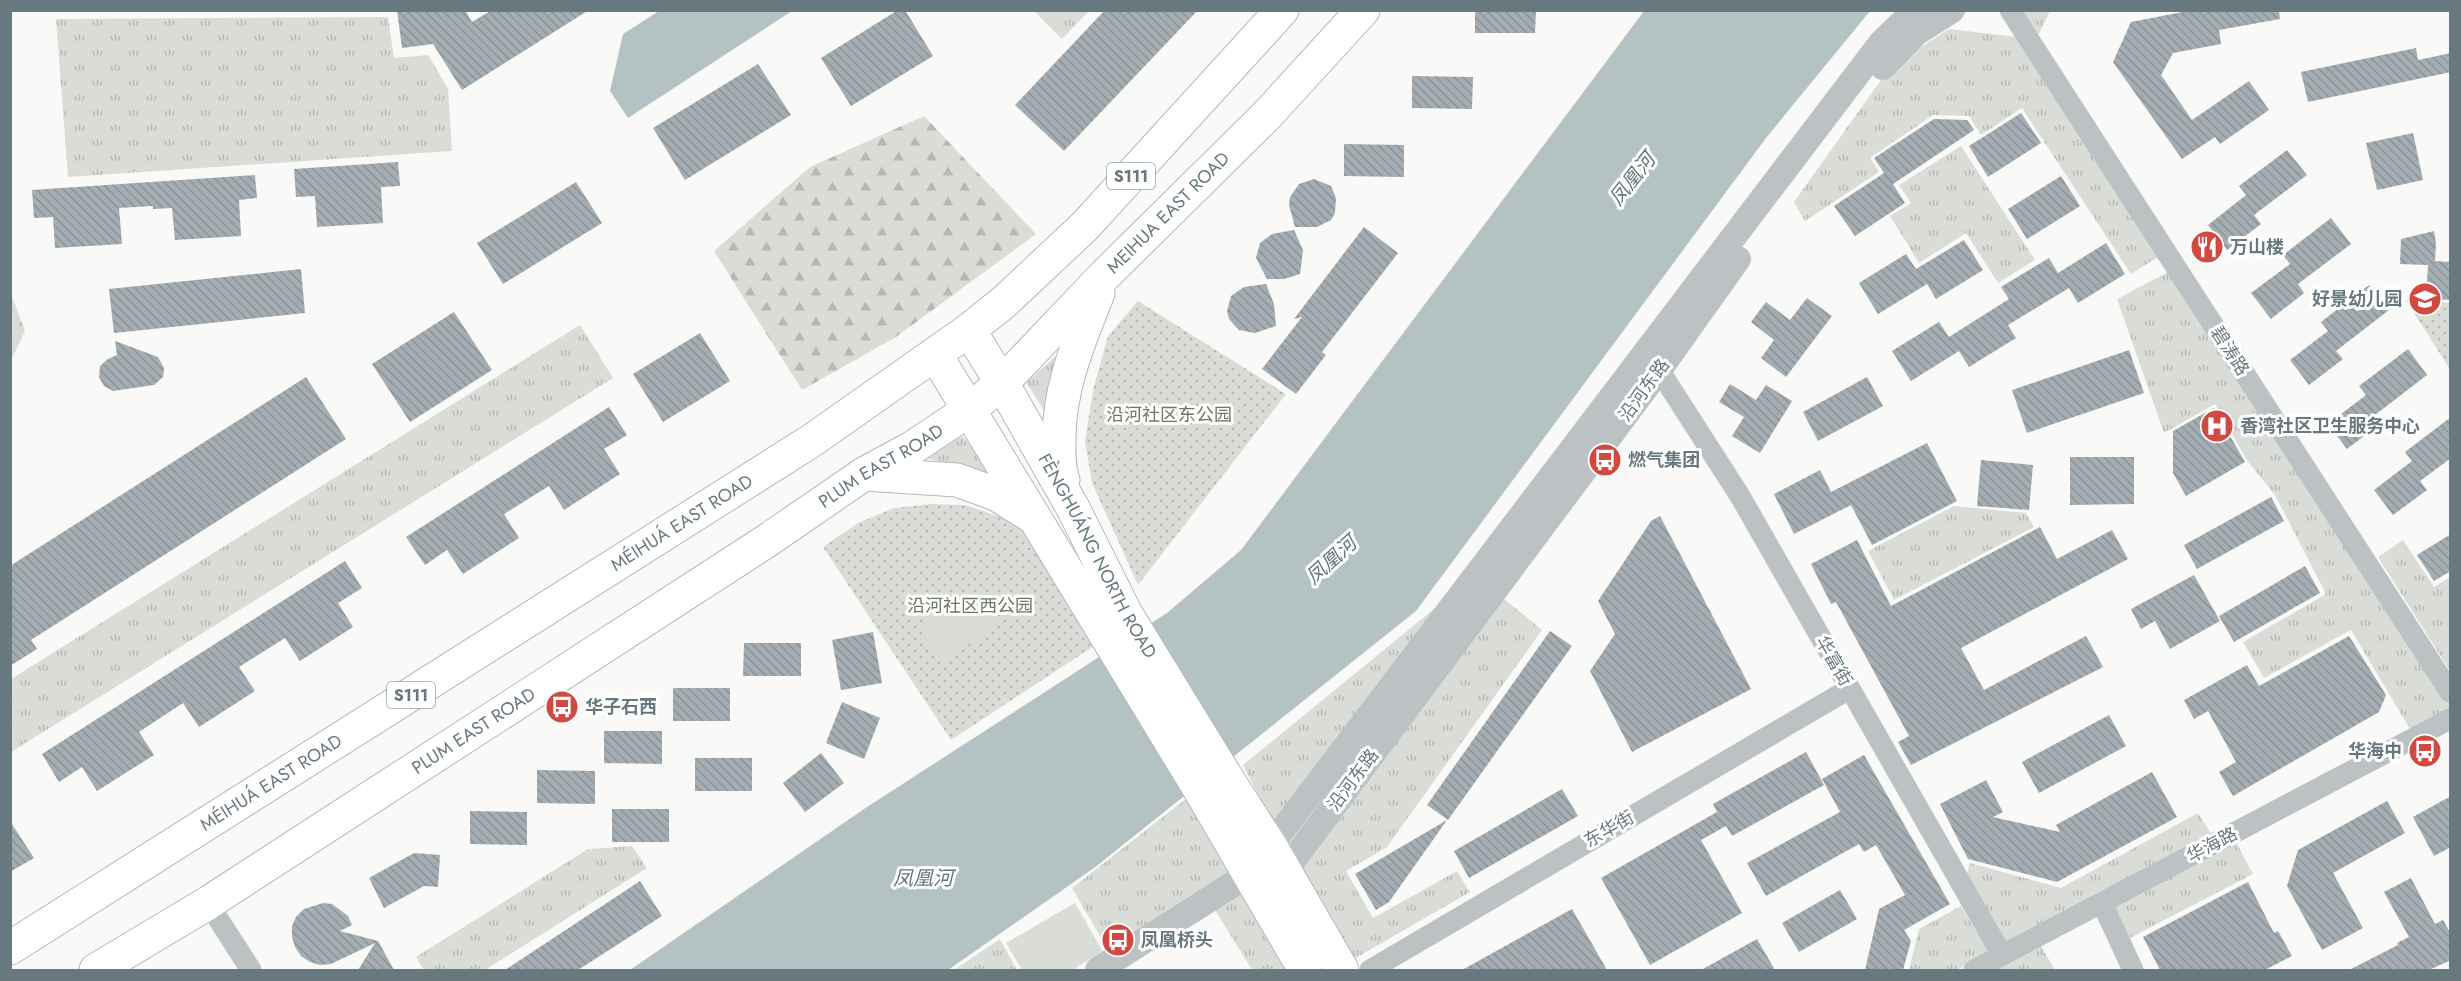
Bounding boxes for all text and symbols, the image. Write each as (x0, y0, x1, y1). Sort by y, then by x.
water label: 凤凰河 (1602, 144, 1665, 212)
street label: MEIHUA EAST ROAD (1101, 146, 1235, 279)
road number: S111 (1107, 163, 1155, 189)
restaurant icon: 万山楼 (2189, 229, 2225, 265)
place label: 万山楼 (2230, 234, 2284, 260)
school or university icon: 好景幼儿园 (2407, 281, 2443, 317)
place label: 好景幼儿园 (2312, 286, 2402, 312)
street label: 碧涛路 (2204, 321, 2256, 381)
street label: 沿河东路 (1612, 353, 1676, 427)
park label: 沿河社区东公园 (1106, 402, 1232, 428)
hospital icon: 香湾社区卫生服务中心 (2199, 408, 2235, 444)
place label: 香湾社区卫生服务中心 (2240, 413, 2420, 439)
street label: PLUM EAST ROAD (813, 418, 949, 515)
bus stop icon: 燃气集团 (1587, 442, 1623, 478)
place label: 燃气集团 (1628, 447, 1700, 473)
street label: FÈNGHUÁNG NORTH ROAD (1032, 449, 1163, 663)
street label: MÉIHUÁ EAST ROAD (606, 468, 758, 578)
water label: 凤凰河 (1299, 527, 1366, 591)
park label: 沿河社区西公园 (907, 593, 1033, 619)
street label: 华富街 (1809, 631, 1859, 691)
street label: PLUM EAST ROAD (407, 681, 540, 781)
road number: S111 (387, 682, 435, 708)
bus stop icon: 华子石西 (544, 689, 580, 725)
place label: 华子石西 (585, 694, 657, 720)
street label: MÉIHUÁ EAST ROAD (195, 728, 347, 838)
bus stop icon: 华海中 (2407, 733, 2443, 769)
place label: 华海中 (2348, 738, 2402, 764)
street label: 沿河东路 (1321, 743, 1385, 817)
street label: 东华街 (1579, 804, 1639, 854)
street label: 华海路 (2182, 821, 2242, 869)
water label: 凤凰河 (893, 864, 957, 893)
bus stop icon: 凤凰桥头 (1100, 922, 1136, 958)
place label: 凤凰桥头 (1141, 927, 1213, 953)

